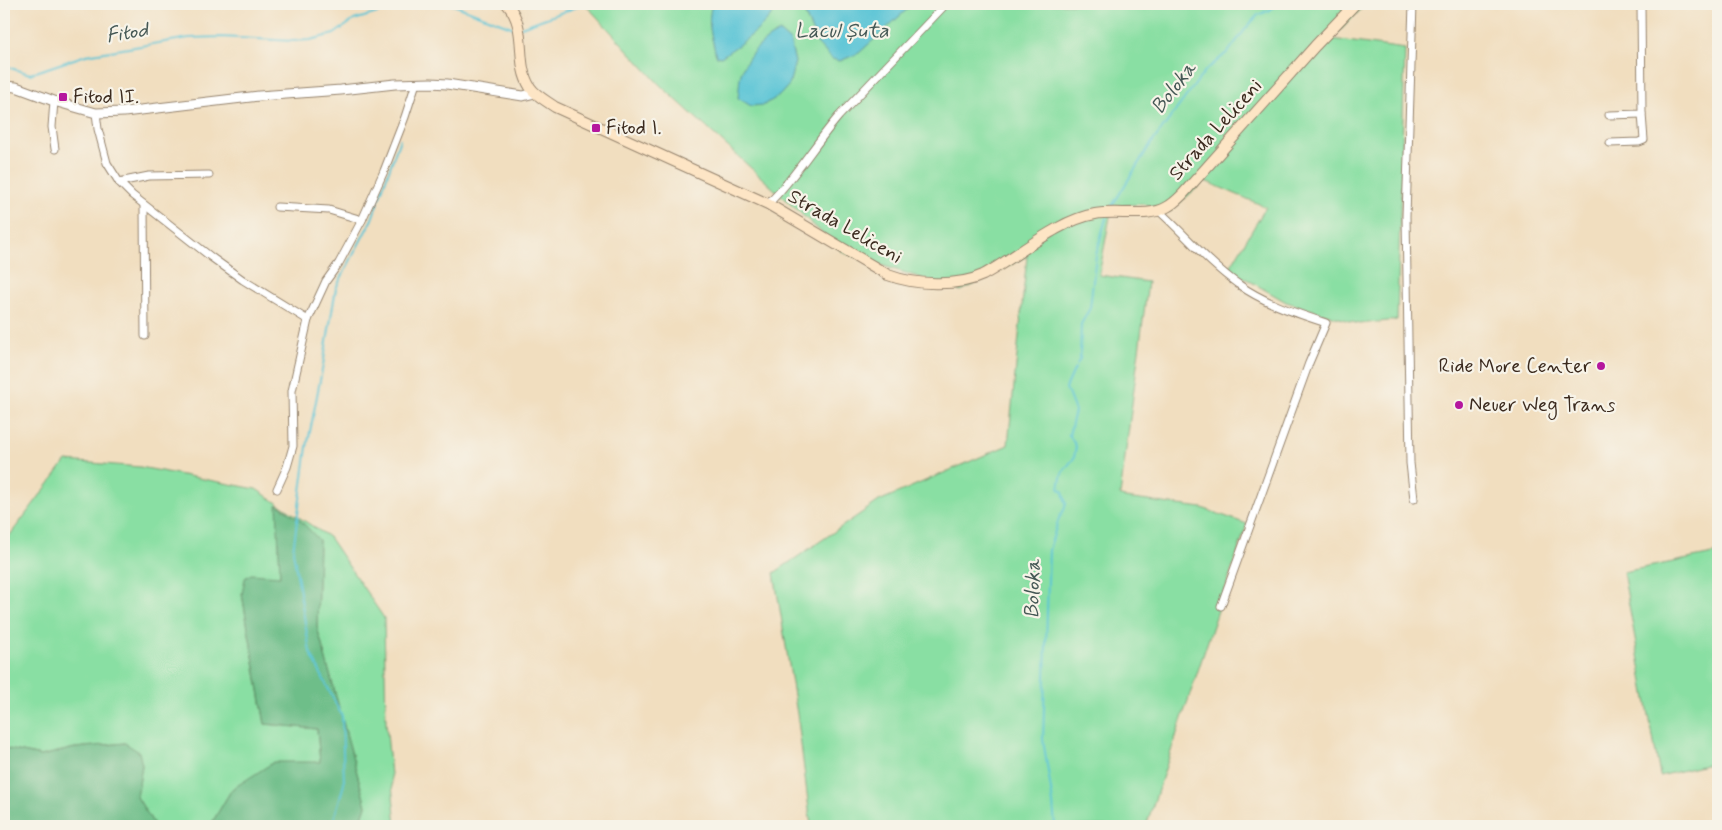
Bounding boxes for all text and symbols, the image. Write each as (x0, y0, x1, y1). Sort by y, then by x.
water label: Fitod (104, 16, 152, 50)
water label: Lacul Șuta (795, 17, 889, 45)
water label: Boloka (1145, 55, 1204, 120)
street label: Strada Leliceni (1163, 73, 1269, 187)
place label: Fitod II. (73, 84, 139, 111)
marker: Fitod II. (57, 91, 69, 103)
place label: Fitod I. (606, 115, 662, 142)
marker: Fitod I. (590, 122, 602, 134)
street label: Strada Leliceni (783, 183, 907, 271)
place label: Ride More Center (1438, 353, 1592, 380)
marker: Ride More Center (1595, 360, 1607, 372)
place label: Neuer Weg Trans (1469, 392, 1615, 420)
marker: Neuer Weg Trans (1453, 399, 1465, 411)
water label: Boloka (1018, 558, 1048, 619)

